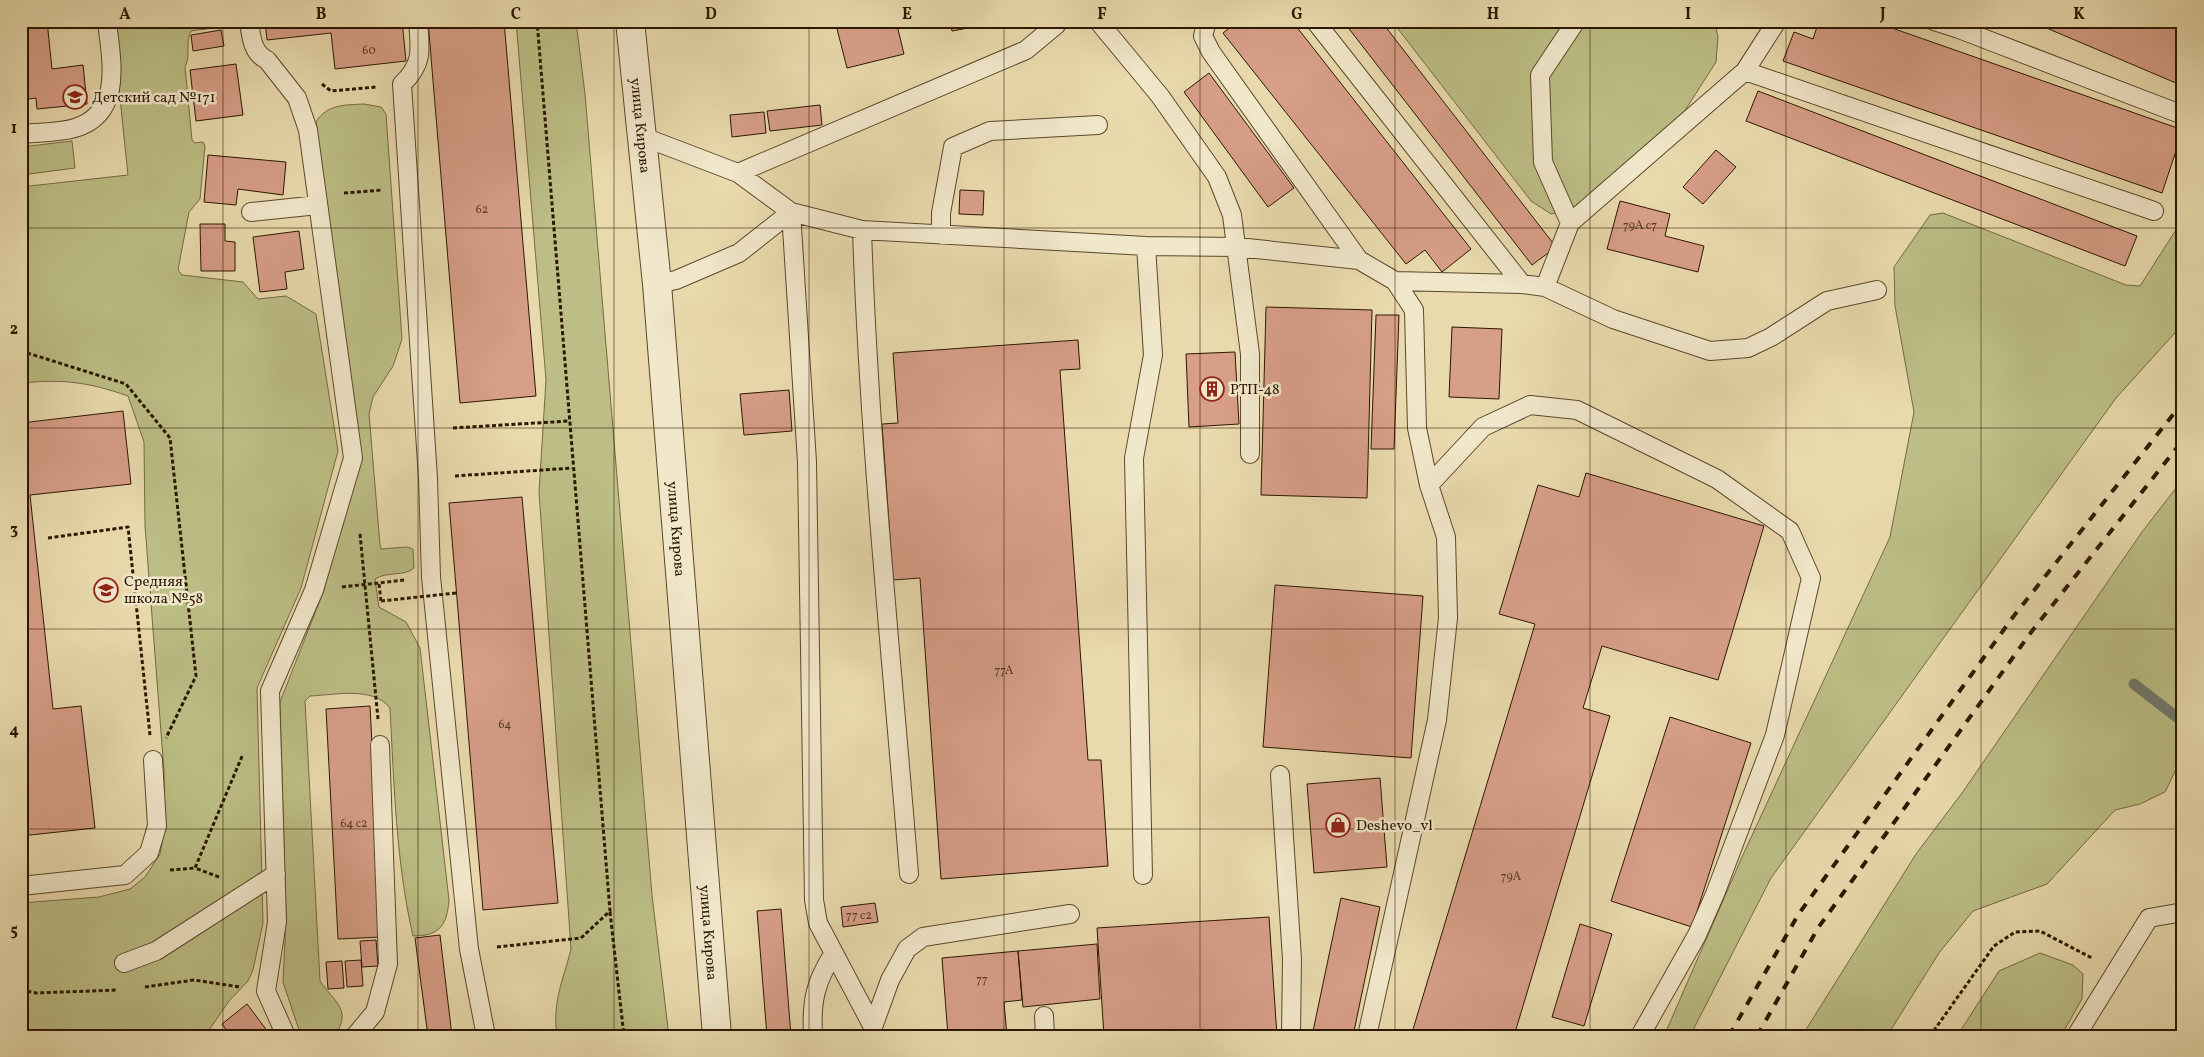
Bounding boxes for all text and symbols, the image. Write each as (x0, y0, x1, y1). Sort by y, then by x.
text: A (119, 4, 131, 26)
text: B (316, 4, 327, 26)
text: C (511, 4, 521, 26)
text: D (705, 4, 717, 26)
text: E (902, 4, 912, 26)
text: F (1097, 4, 1107, 26)
text: G (1291, 4, 1303, 26)
text: H (1487, 4, 1499, 26)
text: I (1685, 4, 1691, 26)
text: J (1879, 4, 1886, 26)
text: K (2073, 4, 2085, 26)
house number: 60 (362, 43, 376, 59)
street label: улица Кирова (624, 77, 655, 174)
school or university icon: Детский сад №171 (62, 84, 88, 110)
place label: Детский сад №171 (92, 88, 215, 109)
text: 1 (11, 118, 17, 140)
house number: 62 (476, 202, 488, 218)
house number: 79А с7 (1623, 218, 1657, 234)
text: 2 (10, 319, 18, 341)
building icon: РТП-48 (1199, 376, 1225, 402)
place label: РТП-48 (1230, 380, 1280, 401)
street label: улица Кирова (661, 480, 689, 578)
text: 3 (10, 519, 18, 541)
place label: Средняя школа №58 (124, 572, 203, 610)
school or university icon: Средняя школа №58 (93, 577, 119, 603)
house number: 77А (995, 663, 1014, 679)
house number: 64 (499, 717, 511, 733)
text: 4 (9, 720, 19, 742)
shop icon: Deshevo_vl (1325, 812, 1351, 838)
house number: 64 с2 (340, 816, 368, 832)
place label: Deshevo_vl (1356, 816, 1433, 837)
house number: 79А (1501, 869, 1522, 885)
street label: улица Кирова (693, 884, 722, 981)
house number: 77 с2 (846, 908, 872, 924)
text: 5 (10, 920, 18, 942)
house number: 77 (976, 972, 988, 988)

